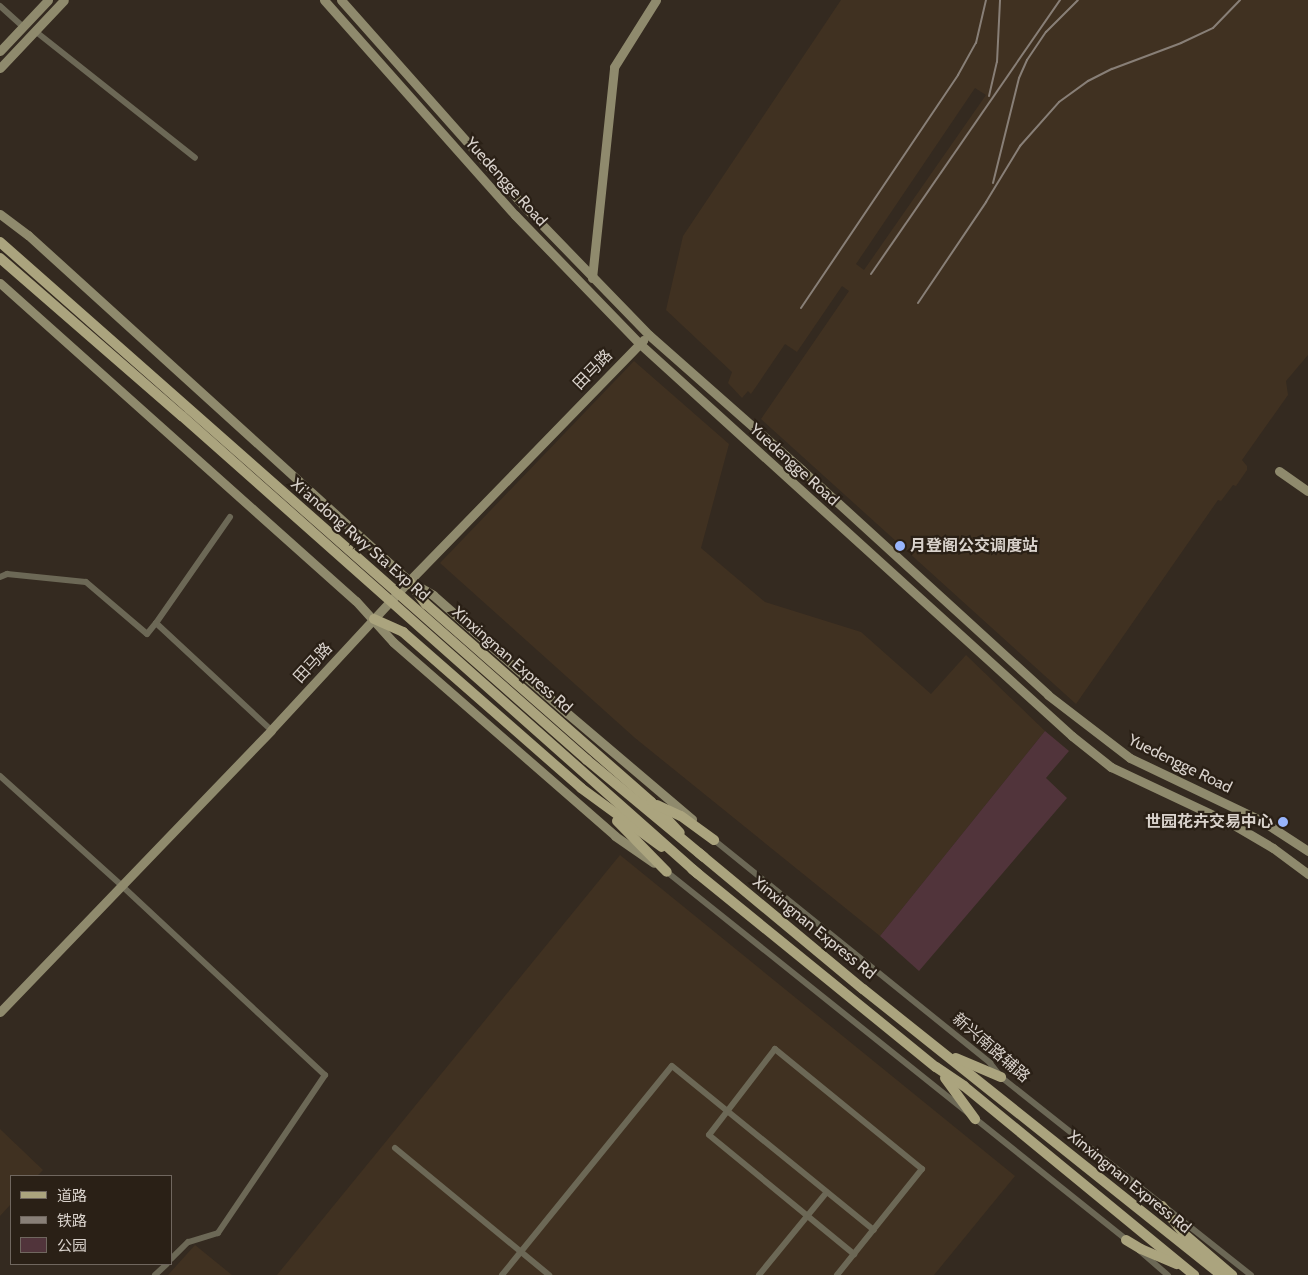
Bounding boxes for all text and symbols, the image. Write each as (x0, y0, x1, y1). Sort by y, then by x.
street label: Yuedengge Road (461, 134, 551, 230)
street label: 田马路 (569, 346, 617, 394)
street label: Yuedengge Road (746, 420, 842, 510)
street label: Xi'andong Rwy Sta Exp Rd (287, 475, 433, 605)
place label: 月登阁公交调度站 (910, 536, 1038, 556)
marker: 月登阁公交调度站 (894, 540, 906, 552)
street label: Xinxingnan Express Rd (448, 603, 576, 717)
street label: 田马路 (290, 639, 336, 687)
street label: Yuedengge Road (1125, 731, 1235, 797)
place label: 世园花卉交易中心 (1145, 812, 1273, 832)
marker: 世园花卉交易中心 (1277, 816, 1289, 828)
street label: Xinxingnan Express Rd (749, 872, 879, 984)
street label: 新兴南路辅路 (948, 1009, 1034, 1087)
street label: Xinxingnan Express Rd (1064, 1126, 1194, 1238)
legend (10, 1175, 172, 1265)
text: 道路 (57, 1187, 87, 1205)
text: 铁路 (57, 1212, 87, 1230)
text: 公园 (57, 1237, 87, 1255)

